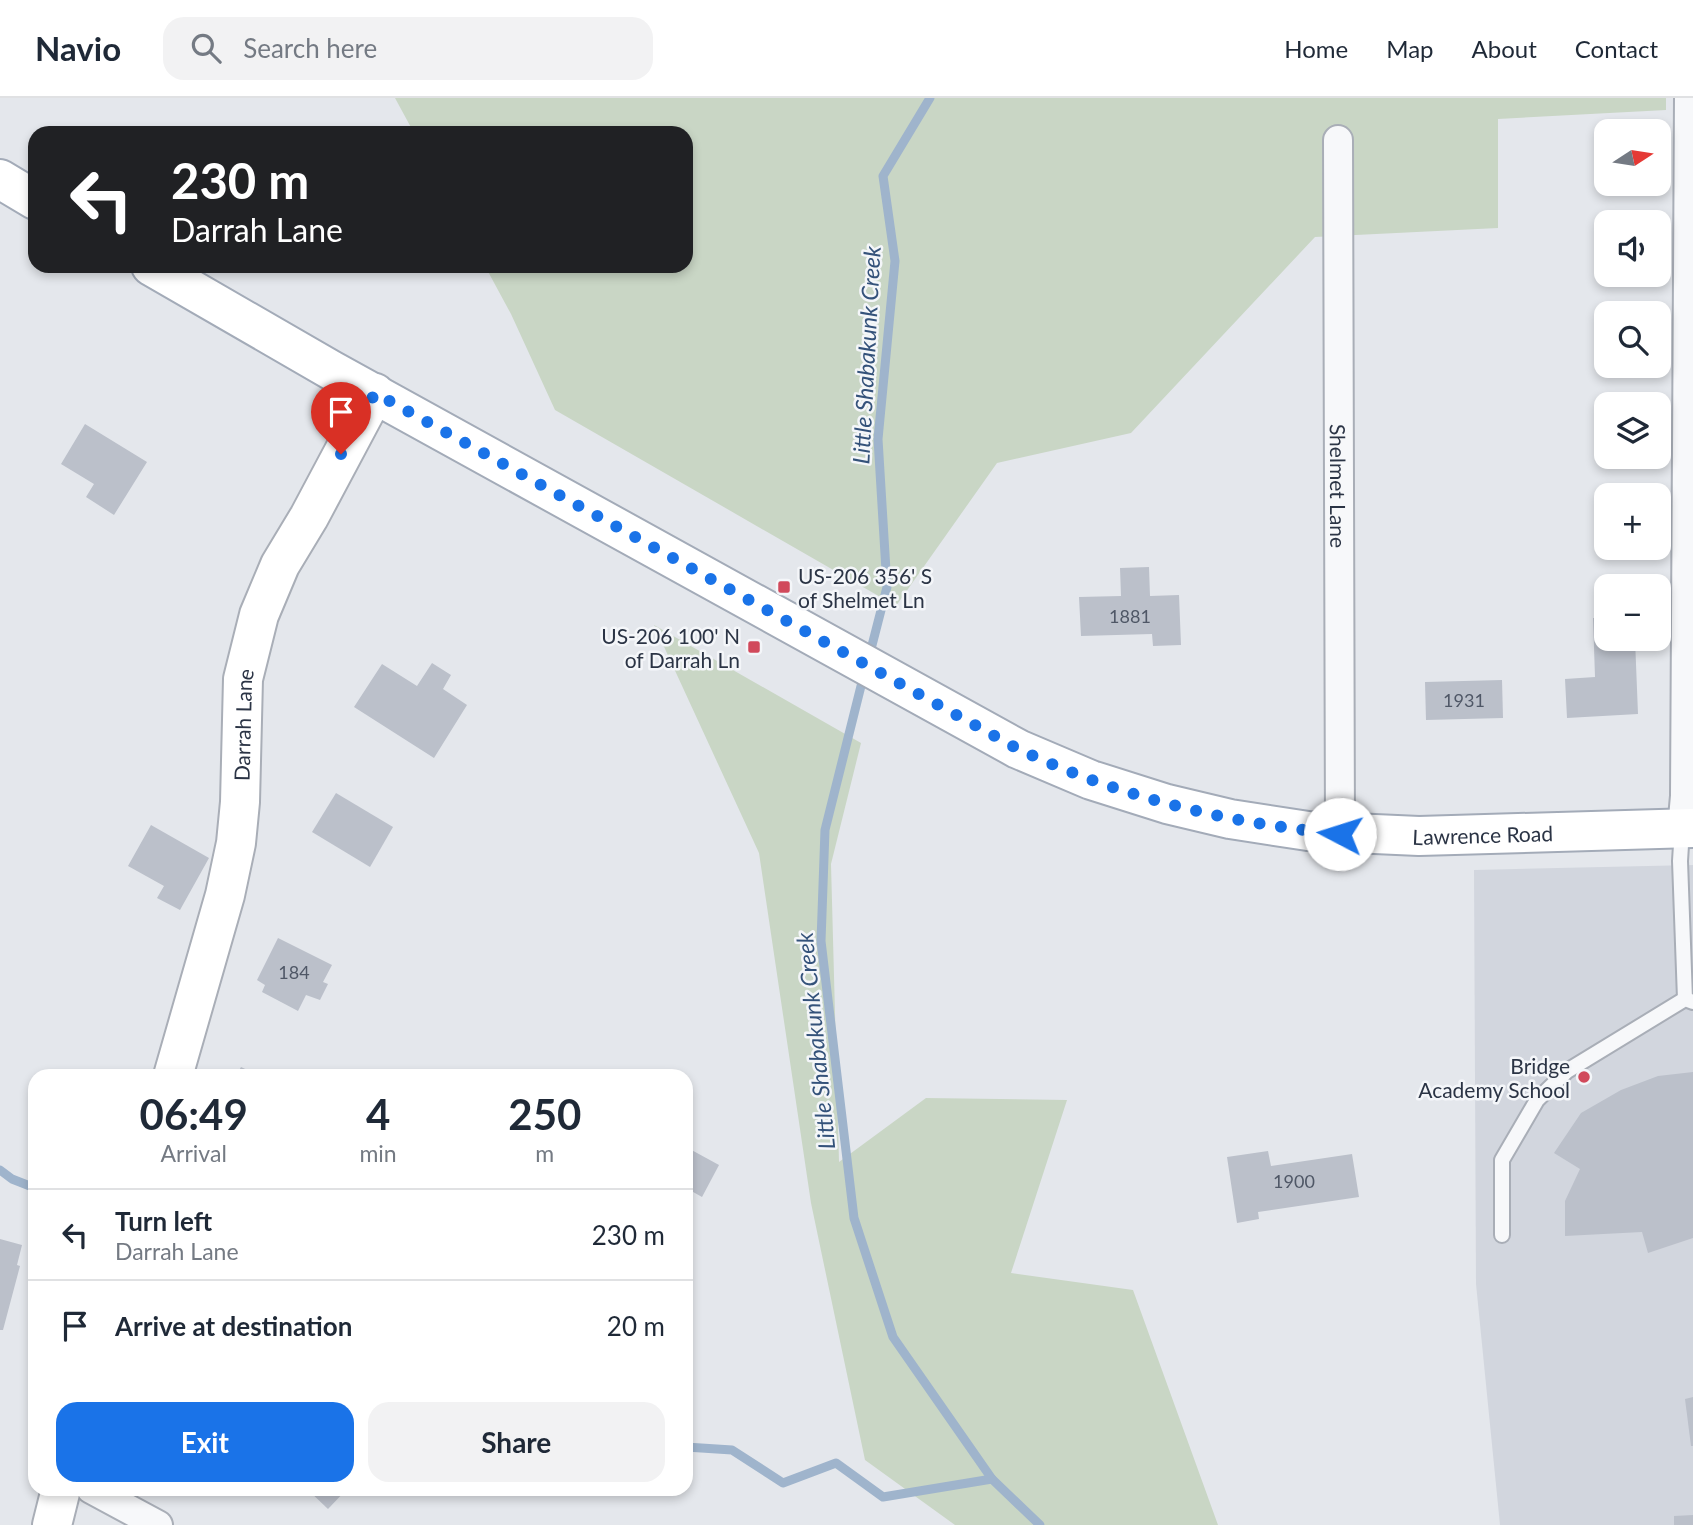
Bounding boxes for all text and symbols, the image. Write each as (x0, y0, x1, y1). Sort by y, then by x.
search box (163, 17, 653, 80)
text: Navio (35, 28, 121, 68)
icon: search (187, 29, 225, 67)
text: Search here (243, 32, 377, 64)
text: Home (1284, 34, 1348, 63)
text: Map (1386, 34, 1434, 63)
text: About (1472, 34, 1537, 63)
text: Contact (1575, 34, 1658, 63)
north arrow (1594, 119, 1671, 196)
map controls (1594, 119, 1671, 651)
text: 230 m (171, 151, 309, 209)
icon: left (56, 154, 147, 245)
text: Darrah Lane (171, 210, 343, 249)
button: sound (1594, 210, 1671, 287)
water label: Little Shabakunk Creek (846, 244, 886, 465)
button: search (1594, 301, 1671, 378)
pin (311, 382, 371, 454)
button: layers (1594, 392, 1671, 469)
icon: arrive (322, 393, 360, 431)
street label: Shelmet Lane (1326, 424, 1352, 548)
button: + (1594, 483, 1671, 560)
place label: US-206 356' S of Shelmet Ln (798, 563, 932, 612)
button: − (1594, 574, 1671, 651)
marker: US-206 356' S of Shelmet Ln (776, 579, 792, 595)
house number: 1881 (1109, 605, 1151, 627)
place label: US-206 100' N of Darrah Ln (601, 623, 740, 672)
marker: US-206 100' N of Darrah Ln (746, 639, 762, 655)
street label: Darrah Lane (228, 666, 258, 781)
house number: 1931 (1443, 689, 1485, 711)
position arrow (1303, 797, 1377, 871)
street label: Lawrence Road (1412, 820, 1553, 849)
water label: Little Shabakunk Creek (790, 930, 840, 1151)
house number: 184 (278, 961, 310, 983)
place label: Bridge Academy School (1418, 1053, 1570, 1102)
marker: Bridge Academy School (1576, 1069, 1592, 1085)
text: 06:49 (140, 1089, 248, 1139)
text: 4 (366, 1089, 390, 1139)
text: 250 (508, 1089, 581, 1139)
text: Arrival (161, 1139, 227, 1167)
text: min (359, 1139, 397, 1167)
text: m (535, 1139, 554, 1167)
house number: 1900 (1273, 1170, 1315, 1192)
text: Turn left (115, 1205, 212, 1237)
icon: left (56, 1216, 94, 1254)
text: 230 m (592, 1219, 665, 1251)
text: Darrah Lane (115, 1237, 239, 1265)
icon: arrive (56, 1307, 94, 1345)
text: Arrive at destination (115, 1310, 352, 1342)
text: 20 m (607, 1310, 665, 1342)
button: Exit (56, 1402, 354, 1482)
button: Share (368, 1402, 665, 1482)

